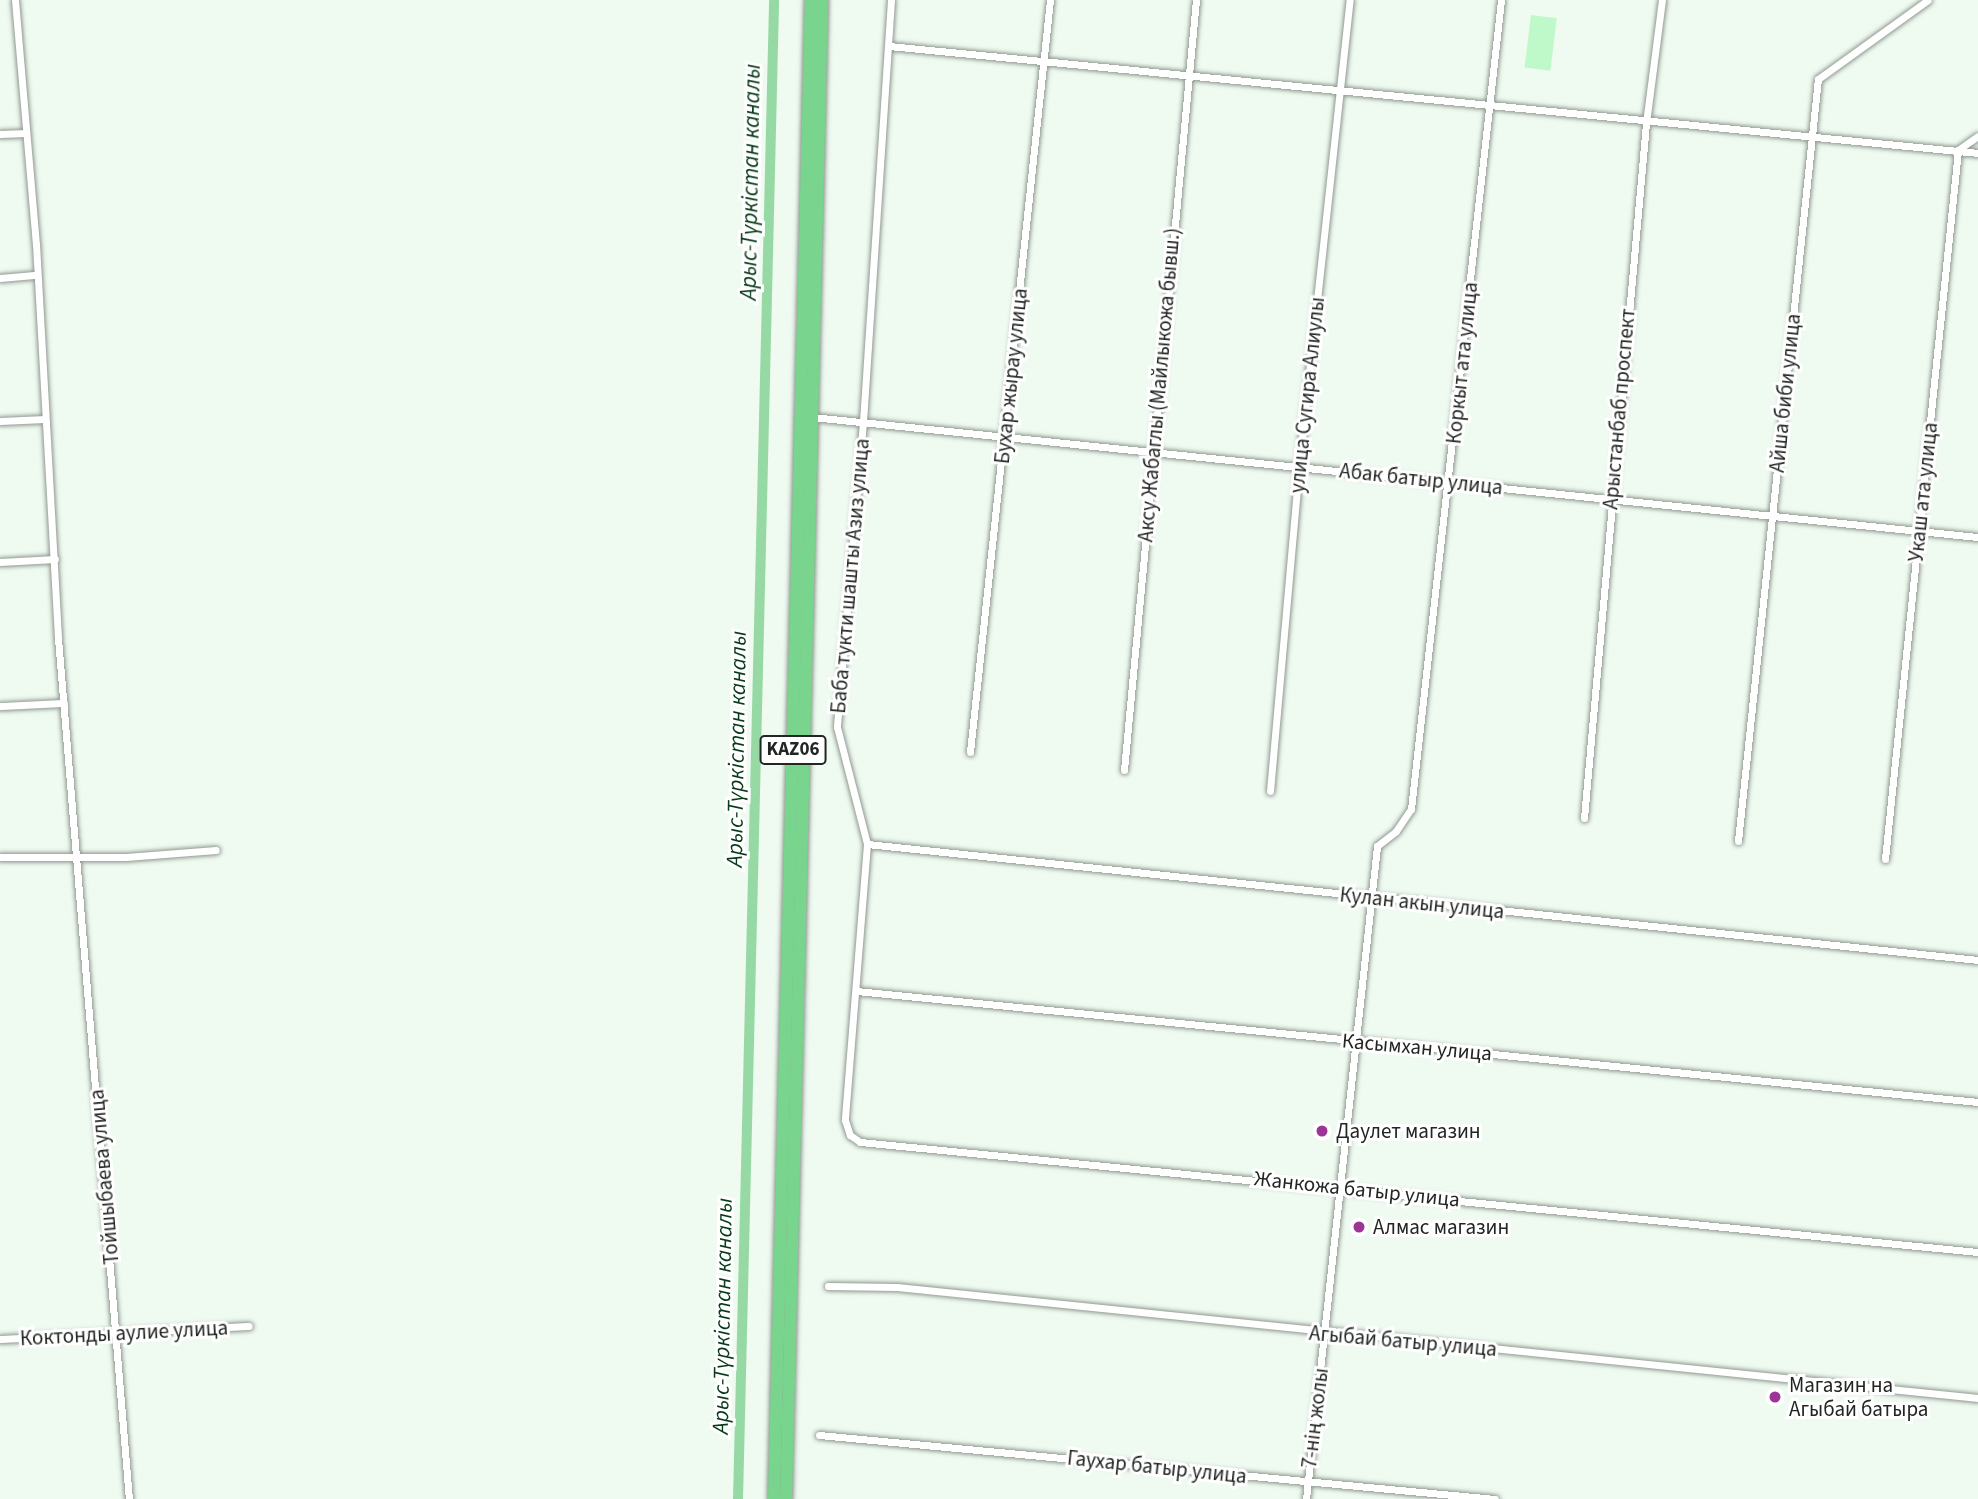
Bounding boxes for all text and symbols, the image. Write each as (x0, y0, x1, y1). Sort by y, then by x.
water label: Арыс-Түркістан каналы (735, 64, 767, 300)
street label: Аксу Жабаглы (Майлыкожа бывш.) (1133, 227, 1185, 543)
street label: Коркыт ата улица (1441, 281, 1483, 445)
street label: Бухар жырау улица (989, 287, 1033, 465)
street label: улица Сугира Алиулы (1284, 296, 1330, 494)
street label: Арыстанбаб проспект (1598, 308, 1640, 510)
street label: Айша биби улица (1764, 312, 1806, 474)
street label: Укаш ата улица (1903, 421, 1943, 563)
street label: Баба тукти шашты Азиз улица (825, 437, 875, 715)
street label: Абак батыр улица (1338, 458, 1504, 500)
water label: Арыс-Түркістан каналы (721, 631, 753, 867)
road number: KАZ06 (758, 734, 828, 765)
street label: Кулан акын улица (1338, 882, 1506, 924)
street label: Касымхан улица (1341, 1028, 1493, 1066)
street label: Тойшыбаева улица (84, 1088, 124, 1266)
place label: Даулет магазин (1336, 1118, 1481, 1144)
marker: Даулет магазин (1314, 1123, 1330, 1139)
street label: Жанкожа батыр улица (1253, 1166, 1461, 1212)
water label: Арыс-Түркістан каналы (707, 1198, 739, 1434)
place label: Алмас магазин (1373, 1214, 1509, 1240)
marker: Алмас магазин (1351, 1219, 1367, 1235)
street label: Коктонды аулие улица (19, 1315, 229, 1351)
street label: Агыбай батыр улица (1308, 1320, 1498, 1362)
street label: 7-нің жолы (1296, 1366, 1334, 1470)
place label: Магазин на Агыбай батыра (1789, 1372, 1928, 1422)
marker: Магазин на Агыбай батыра (1767, 1389, 1783, 1405)
street label: Гаухар батыр улица (1066, 1445, 1248, 1489)

